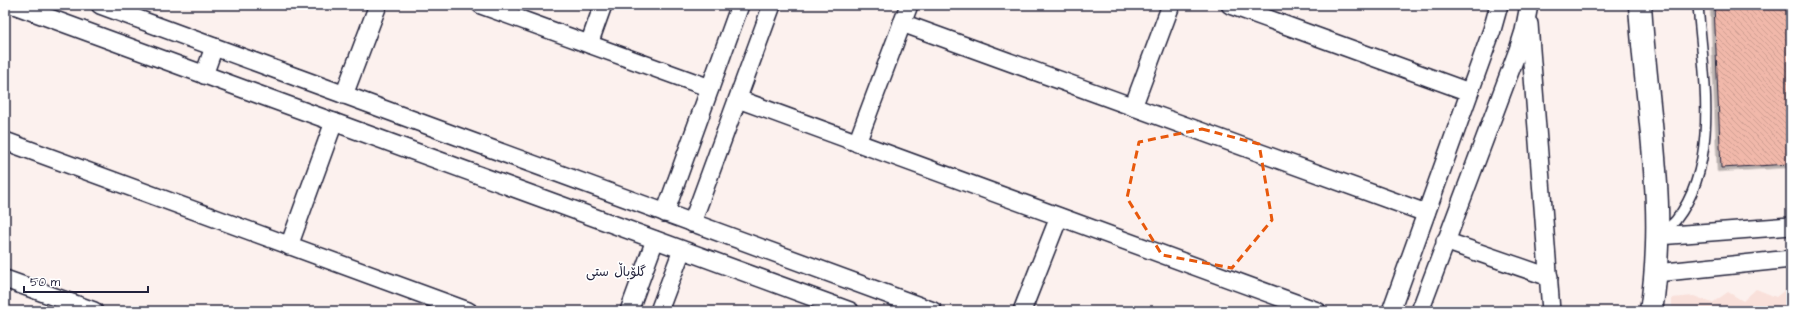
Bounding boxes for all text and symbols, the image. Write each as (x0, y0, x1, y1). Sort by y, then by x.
district label: گلۆباڵ ستی (586, 262, 647, 281)
scale bar (24, 268, 148, 294)
text: 50 m (30, 274, 61, 291)

